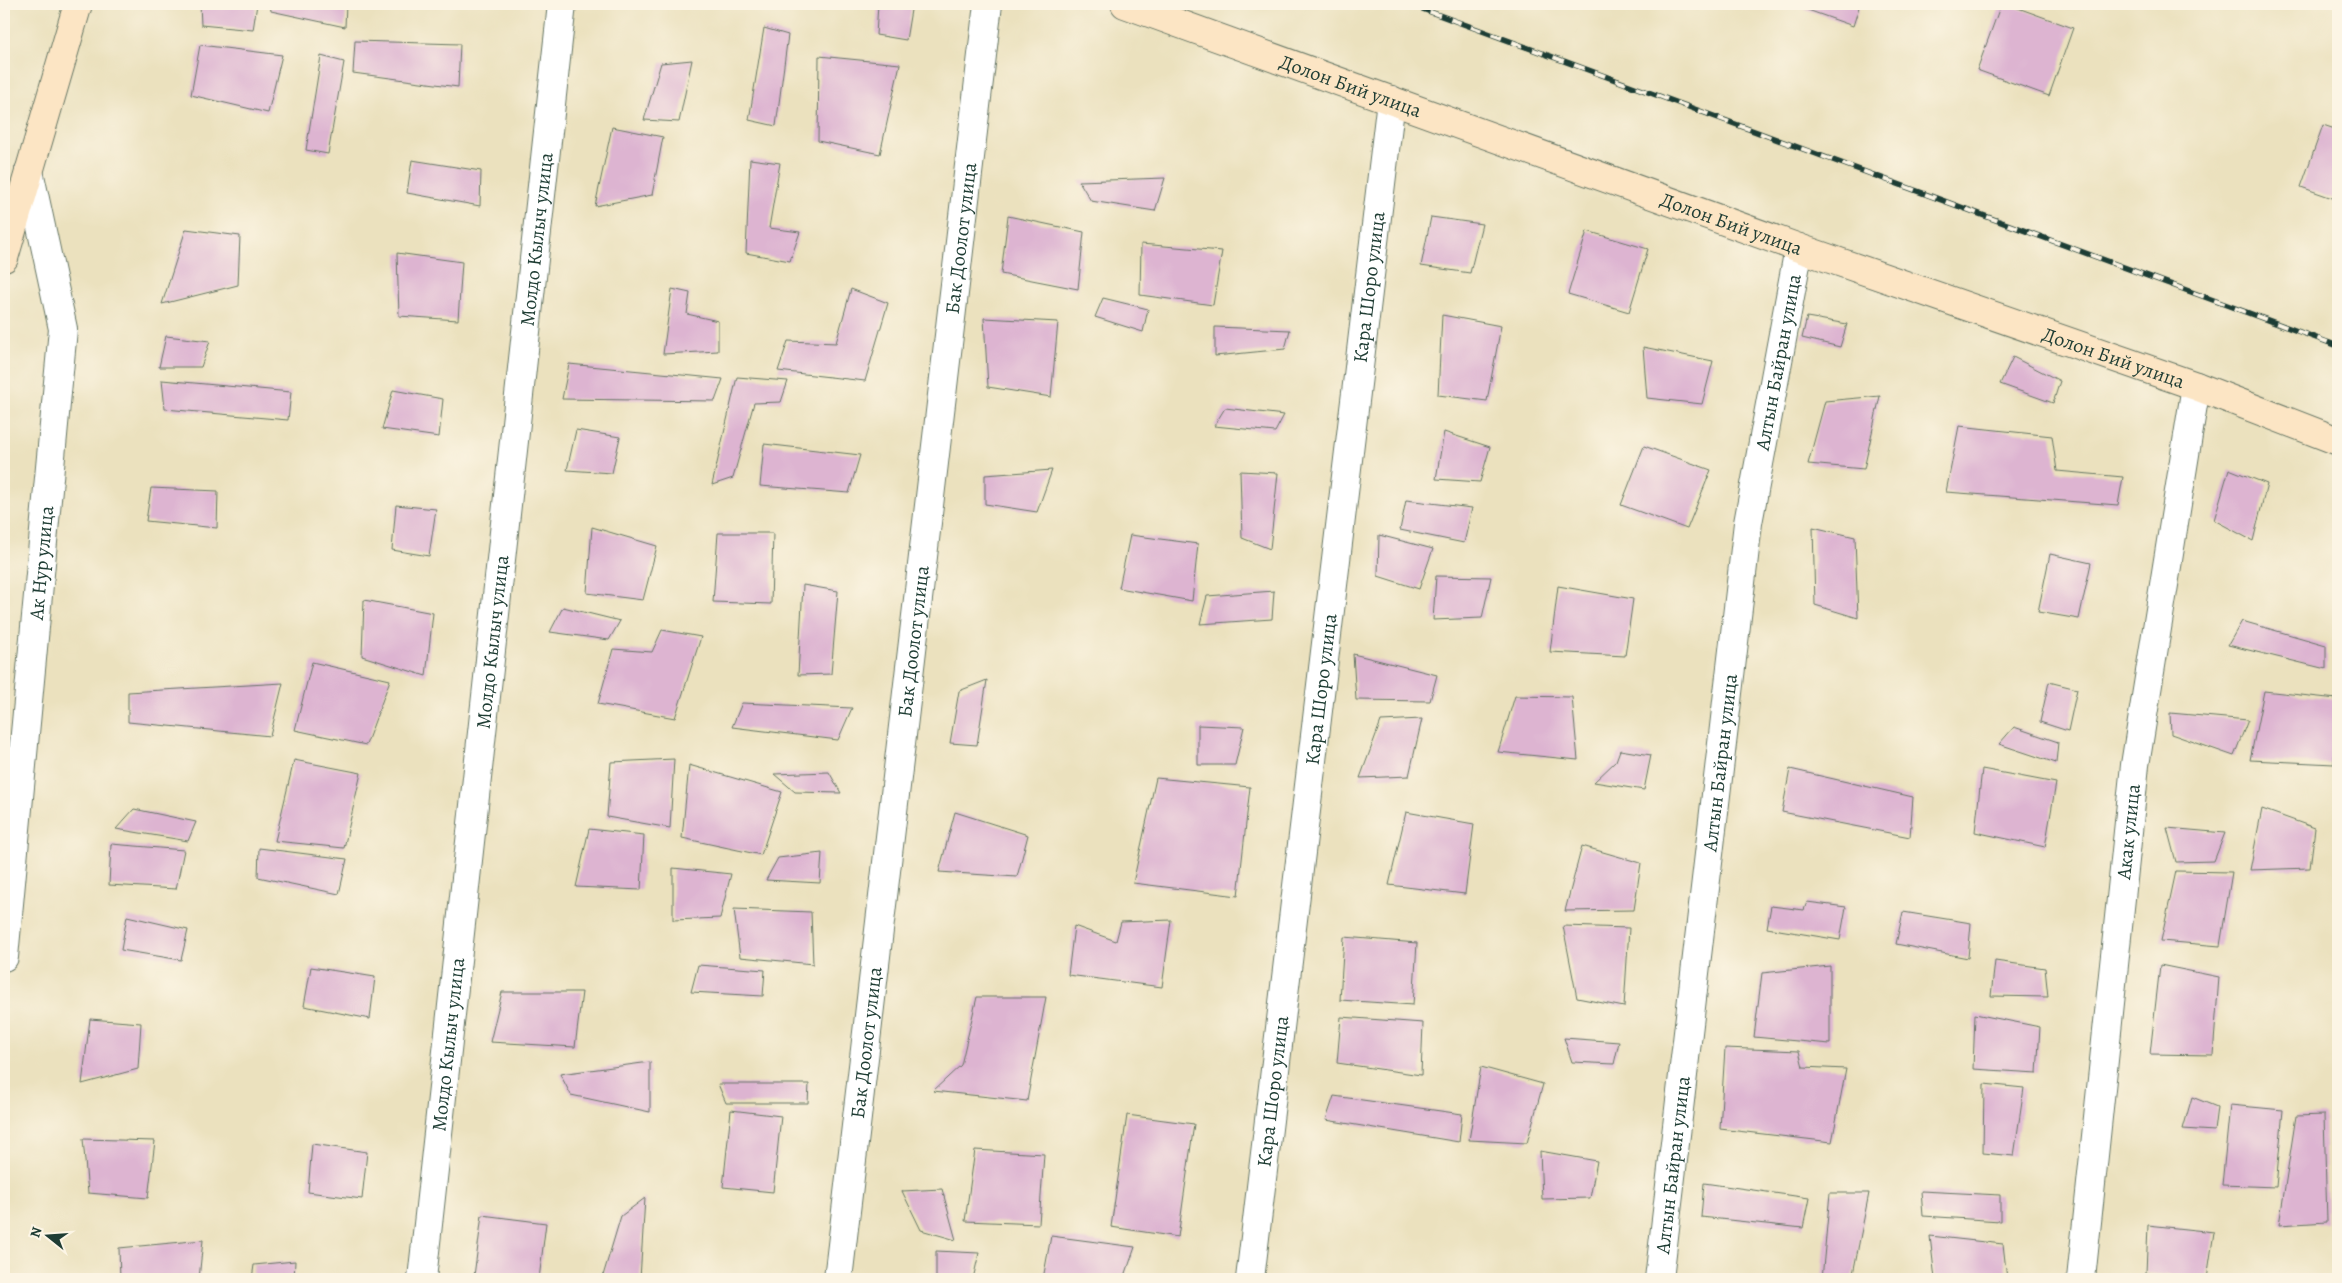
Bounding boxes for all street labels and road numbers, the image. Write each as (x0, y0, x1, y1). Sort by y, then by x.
street label: Долон Бий улица (1276, 48, 1426, 124)
street label: Молдо Кылыч улица (513, 150, 559, 328)
street label: Бак Доолот улица (938, 160, 983, 316)
street label: Долон Бий улица (1657, 185, 1807, 262)
street label: Кара Шоро улица (1346, 209, 1391, 364)
street label: Алтын Байран улица (1748, 271, 1808, 453)
street label: Долон Бий улица (2039, 320, 2189, 395)
street label: Ак Нур улица (22, 504, 60, 622)
street label: Молдо Кылыч улица (469, 553, 515, 730)
street label: Бак Доолот улица (891, 563, 935, 719)
street label: Кара Шоро улица (1298, 611, 1343, 766)
street label: Алтын Байран улица (1696, 671, 1744, 854)
street label: Акак улица (2109, 782, 2147, 882)
street label: Молдо Кылыч улица (425, 955, 471, 1133)
street label: Бак Доолот улица (843, 965, 888, 1120)
street label: Кара Шоро улица (1250, 1013, 1295, 1169)
street label: Алтын Байран улица (1648, 1074, 1696, 1256)

